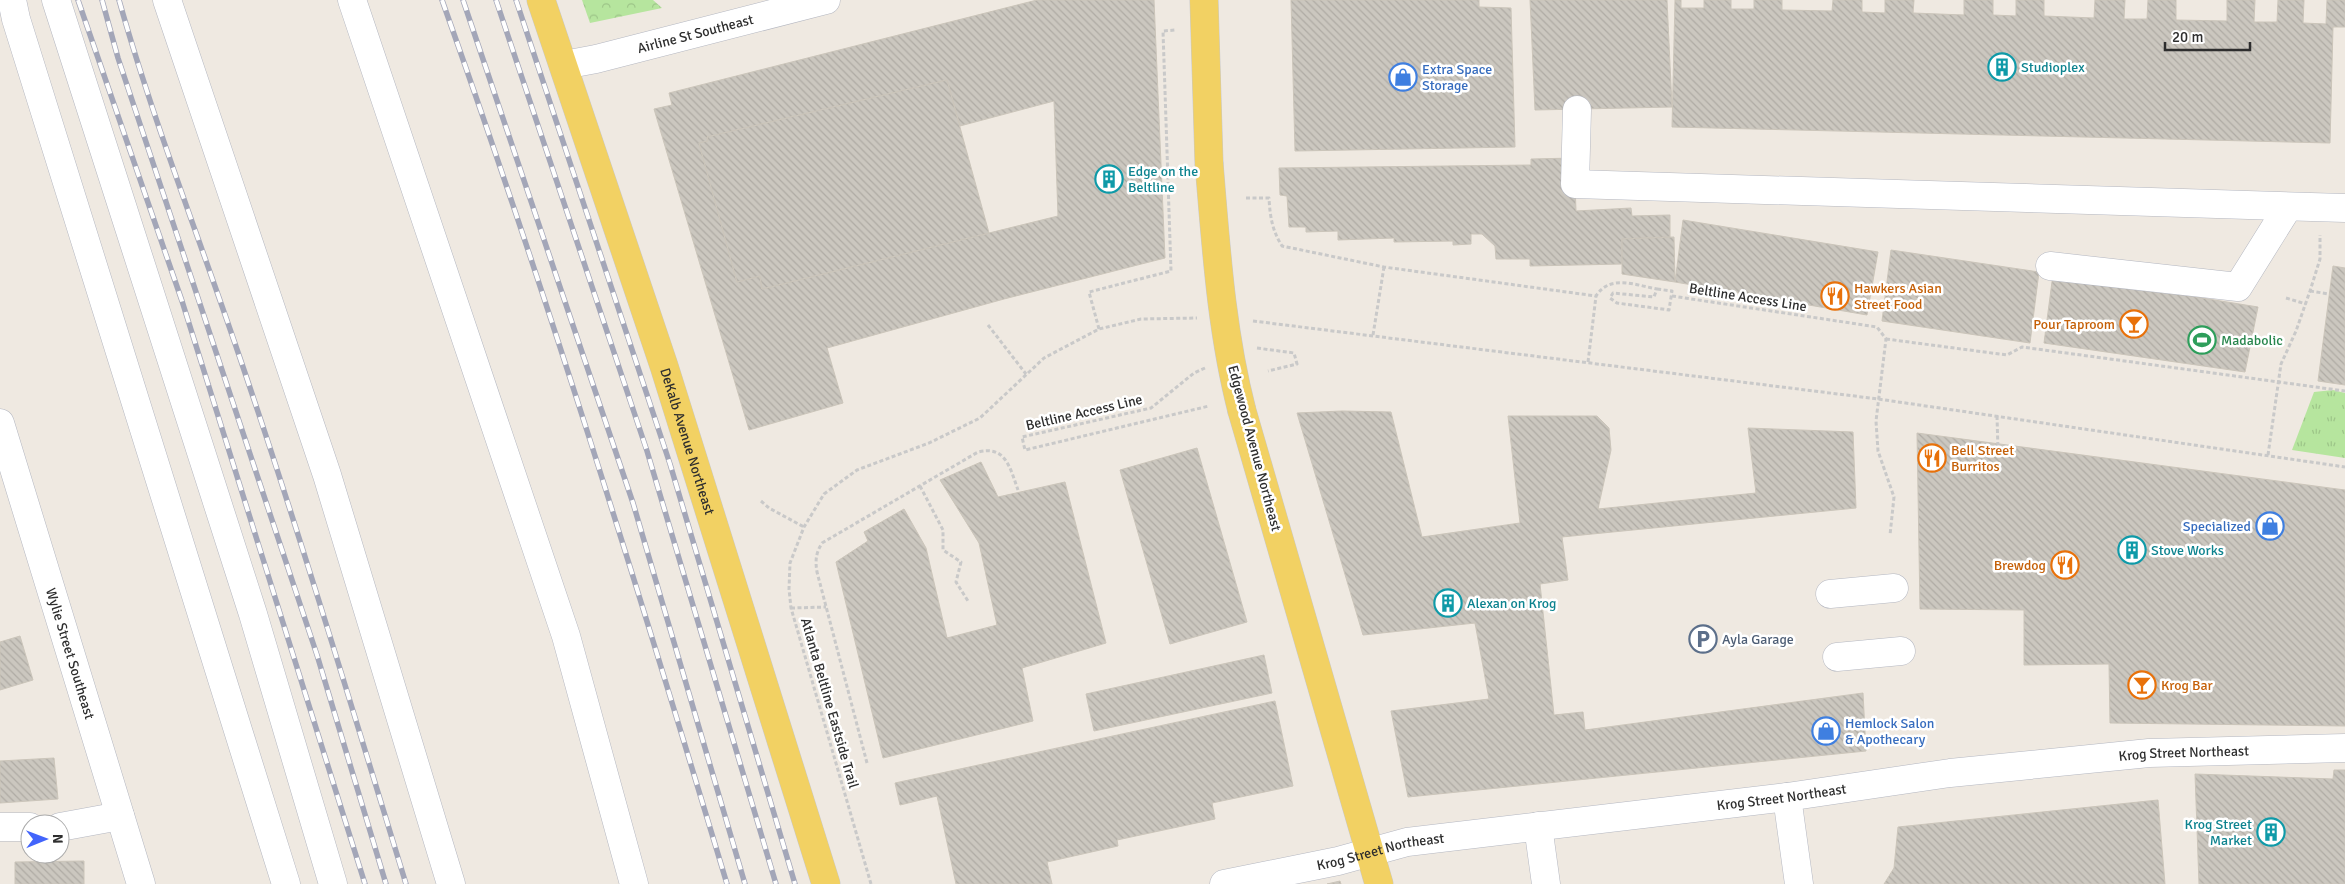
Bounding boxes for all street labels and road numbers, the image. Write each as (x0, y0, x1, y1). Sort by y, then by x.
street label: Airline St Southeast (635, 11, 755, 57)
street label: Beltline Access Line (1688, 280, 1808, 315)
street label: Edgewood Avenue Northeast (1224, 363, 1285, 533)
street label: DeKalb Avenue Northeast (656, 366, 718, 517)
street label: Beltline Access Line (1024, 391, 1144, 434)
street label: Wylie Street Southeast (42, 586, 98, 721)
street label: Atlanta Beltline Eastside Trail (797, 616, 862, 790)
street label: Krog Street Northeast (2118, 742, 2249, 765)
street label: Krog Street Northeast (1716, 780, 1848, 814)
street label: Krog Street Northeast (1315, 830, 1445, 874)

